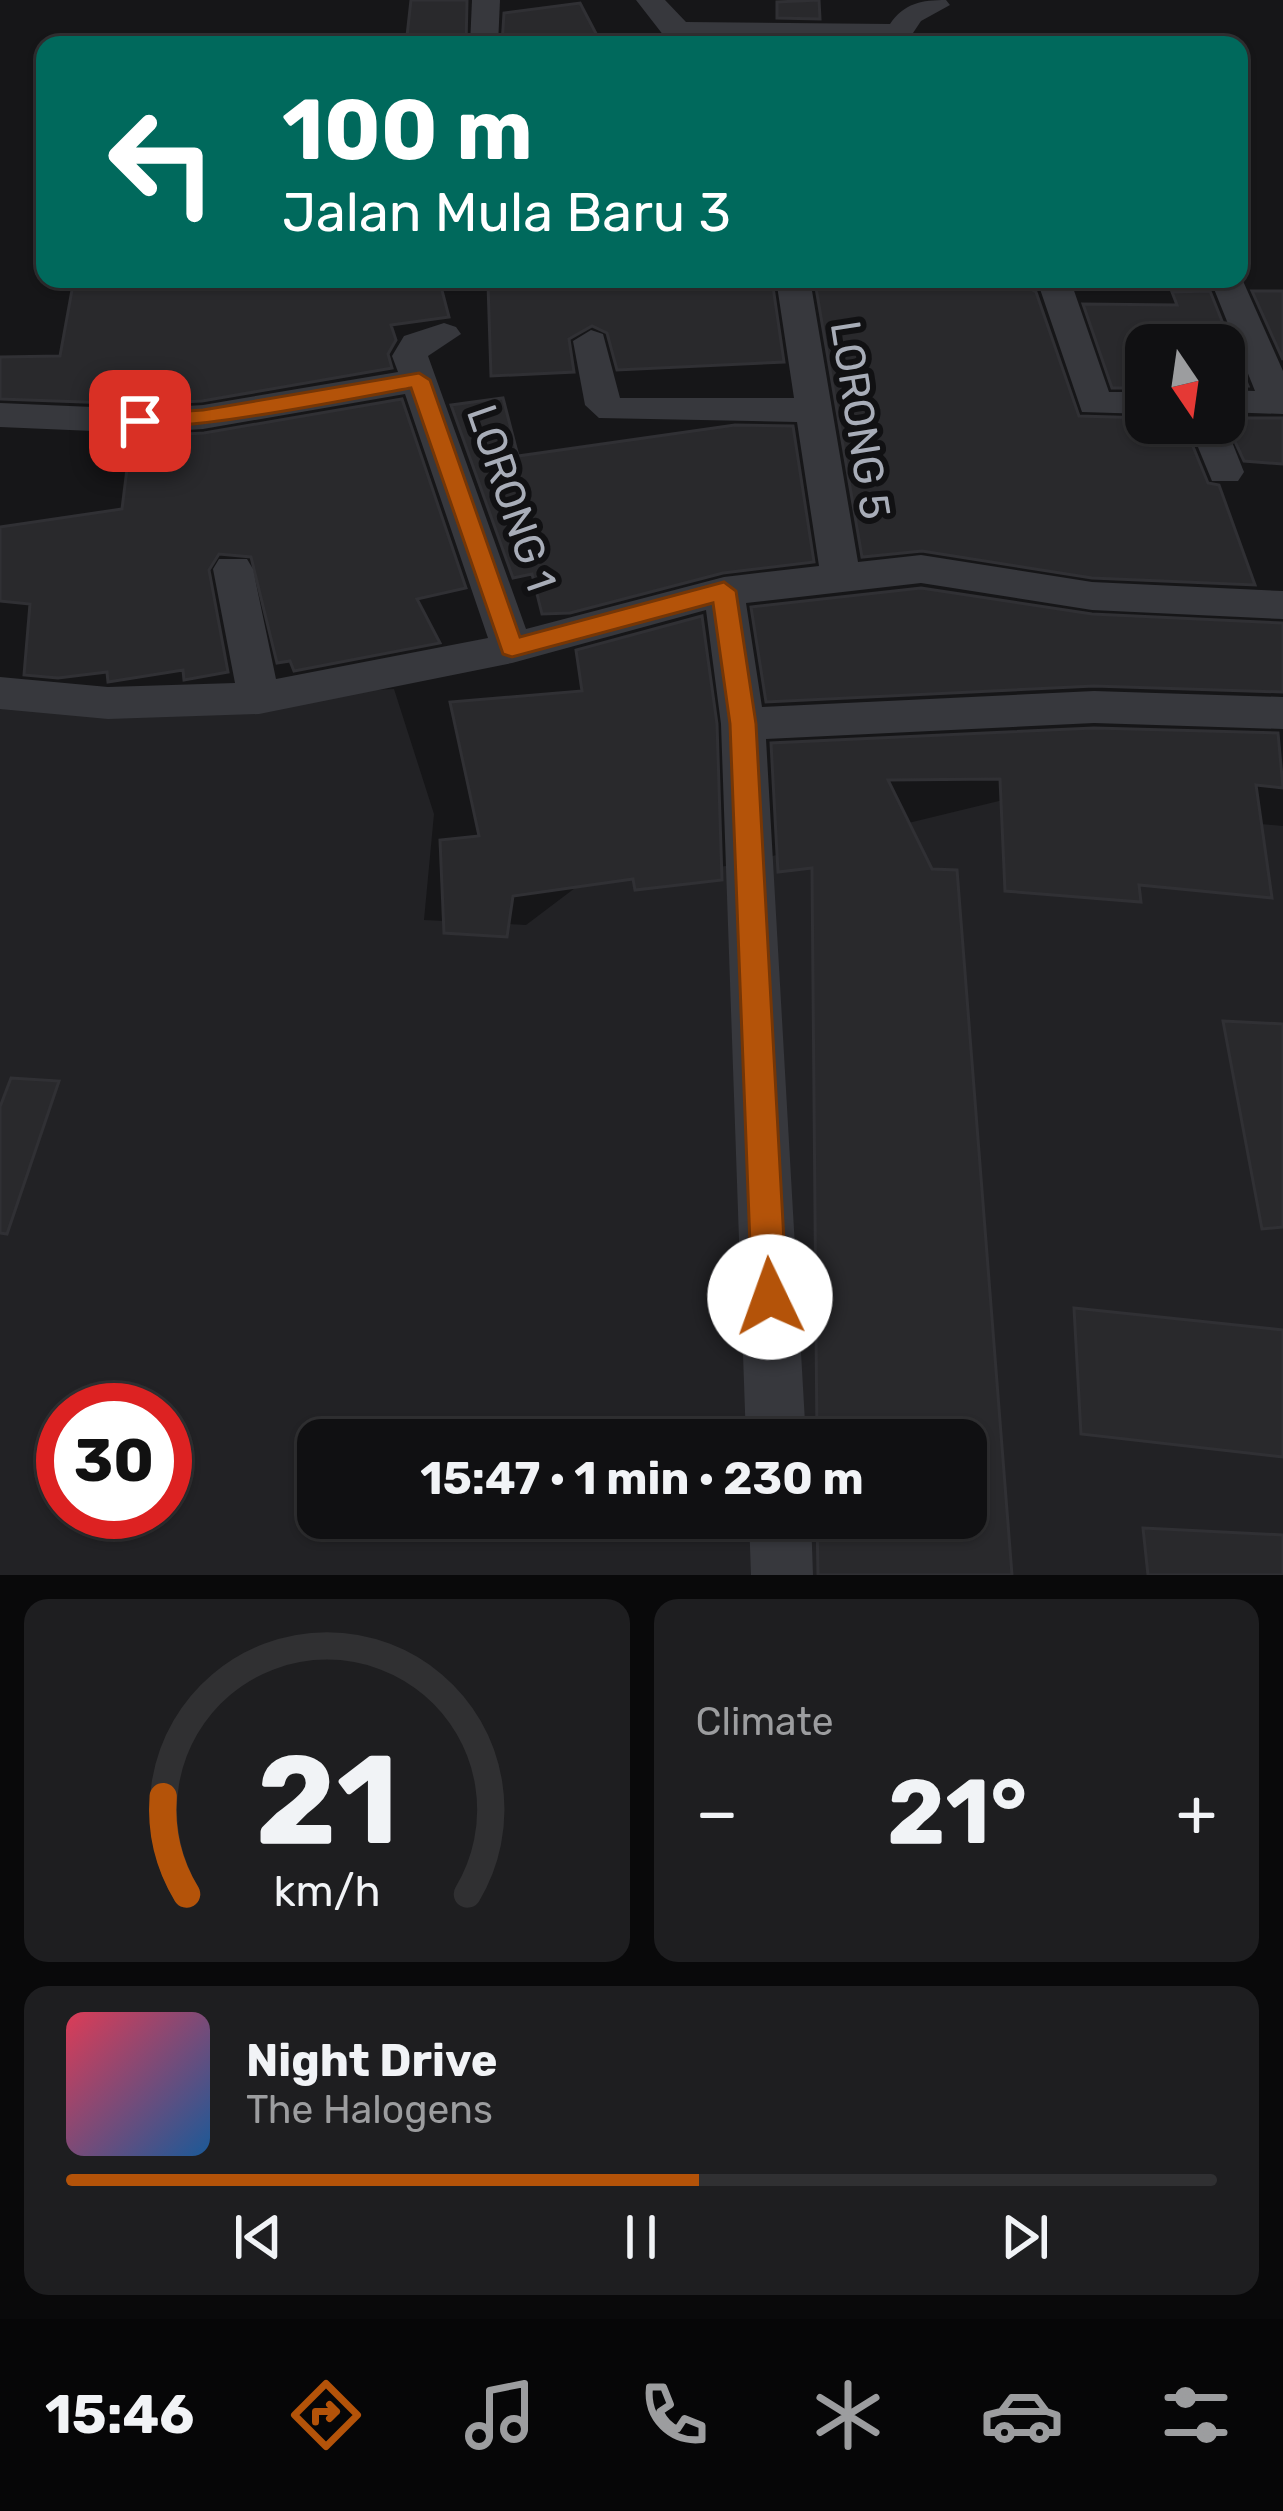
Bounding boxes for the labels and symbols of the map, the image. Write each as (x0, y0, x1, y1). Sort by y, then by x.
street label: LORONG 5 (820, 317, 900, 523)
north arrow (1125, 324, 1245, 444)
pin (89, 370, 191, 472)
street label: LORONG 1 (456, 398, 566, 598)
position arrow (707, 1234, 833, 1360)
speed limit sign: 30 (36, 1383, 192, 1539)

